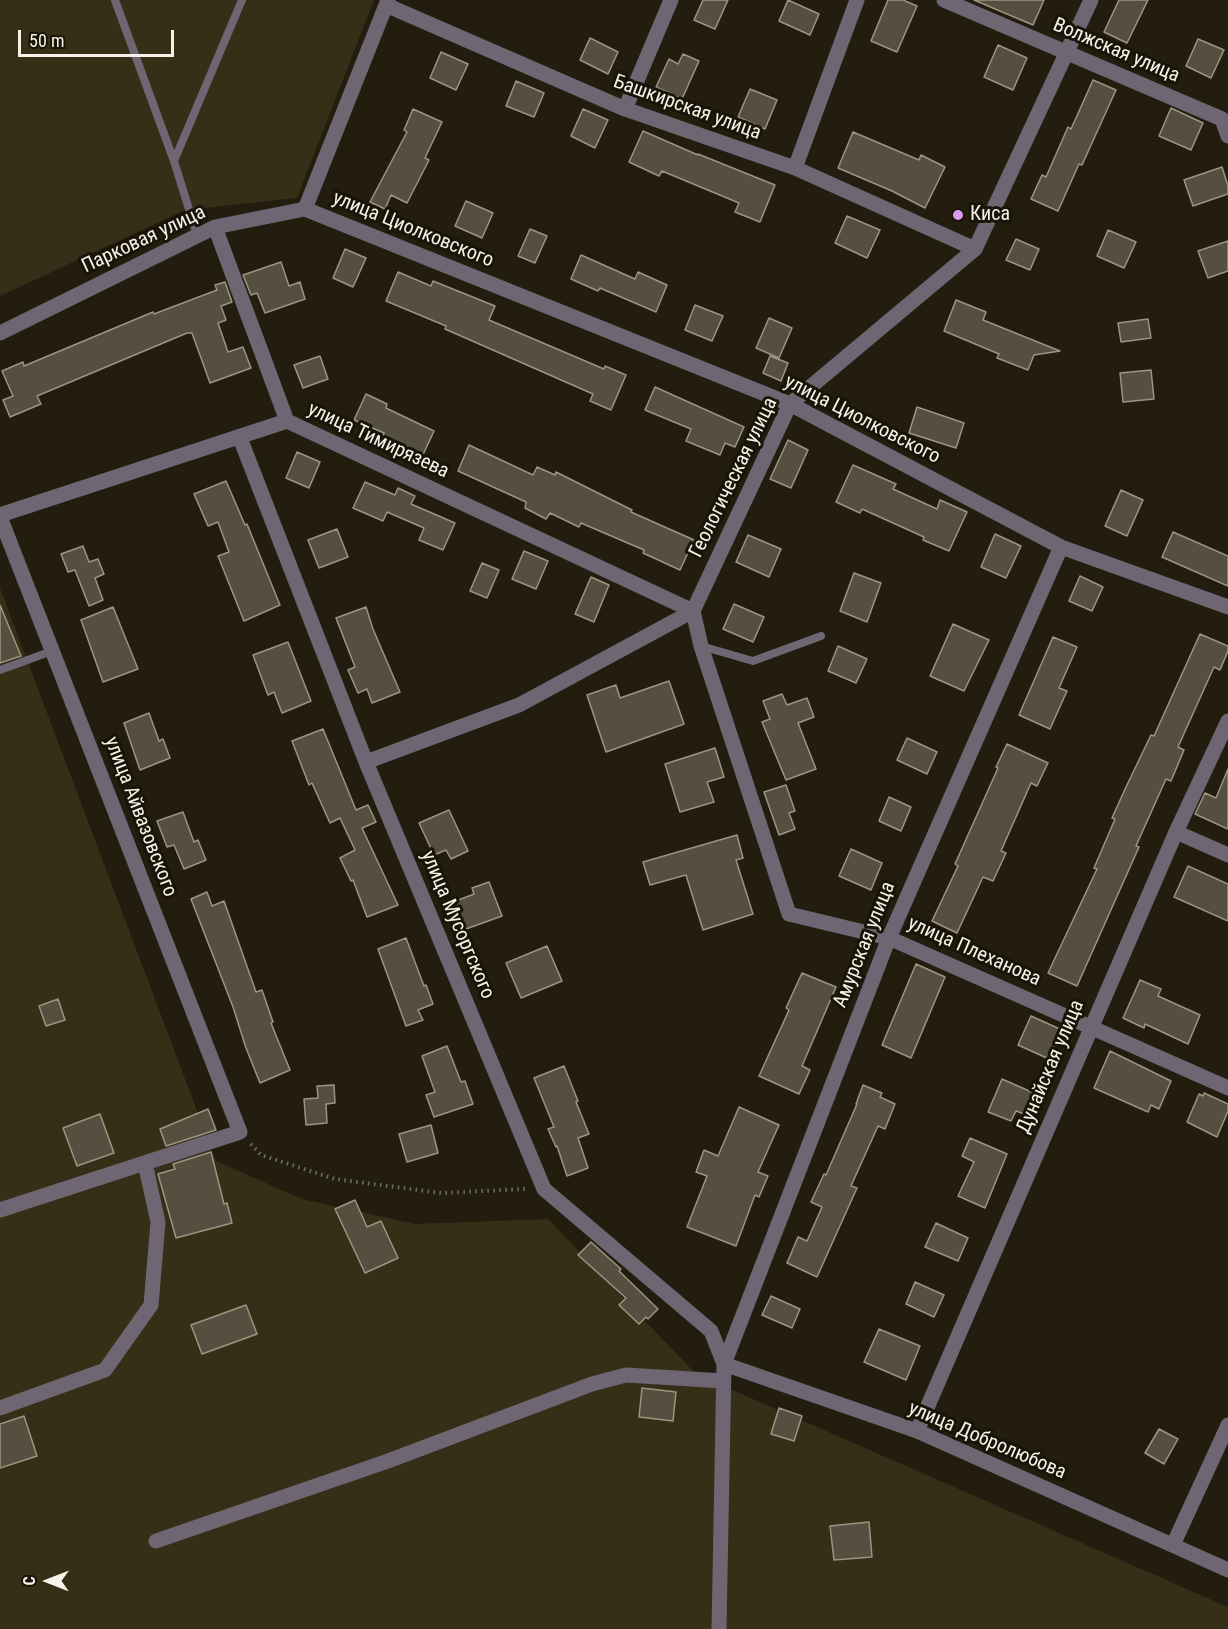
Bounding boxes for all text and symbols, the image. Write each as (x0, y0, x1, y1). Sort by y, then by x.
street label: Волжская улица (1049, 14, 1183, 88)
scale bar (21, 18, 177, 56)
text: 50 m (29, 30, 64, 51)
street label: Башкирская улица (610, 70, 764, 146)
street label: улица Циолковского (329, 187, 497, 273)
street label: Парковая улица (78, 201, 210, 279)
place label: Киса (970, 203, 1010, 227)
marker: Киса (951, 208, 965, 222)
street label: улица Циолковского (780, 370, 944, 470)
street label: Геологическая улица (685, 394, 783, 562)
street label: улица Тимирязева (304, 398, 452, 484)
street label: улица Айвазовского (98, 734, 182, 900)
street label: улица Мусоргского (415, 847, 499, 1003)
street label: Амурская улица (829, 879, 901, 1011)
street label: улица Плеханова (904, 912, 1044, 992)
street label: Дунайская улица (1012, 997, 1090, 1137)
street label: улица Добролюбова (904, 1397, 1070, 1485)
north arrow (18, 1551, 78, 1611)
text: С (20, 1576, 39, 1586)

